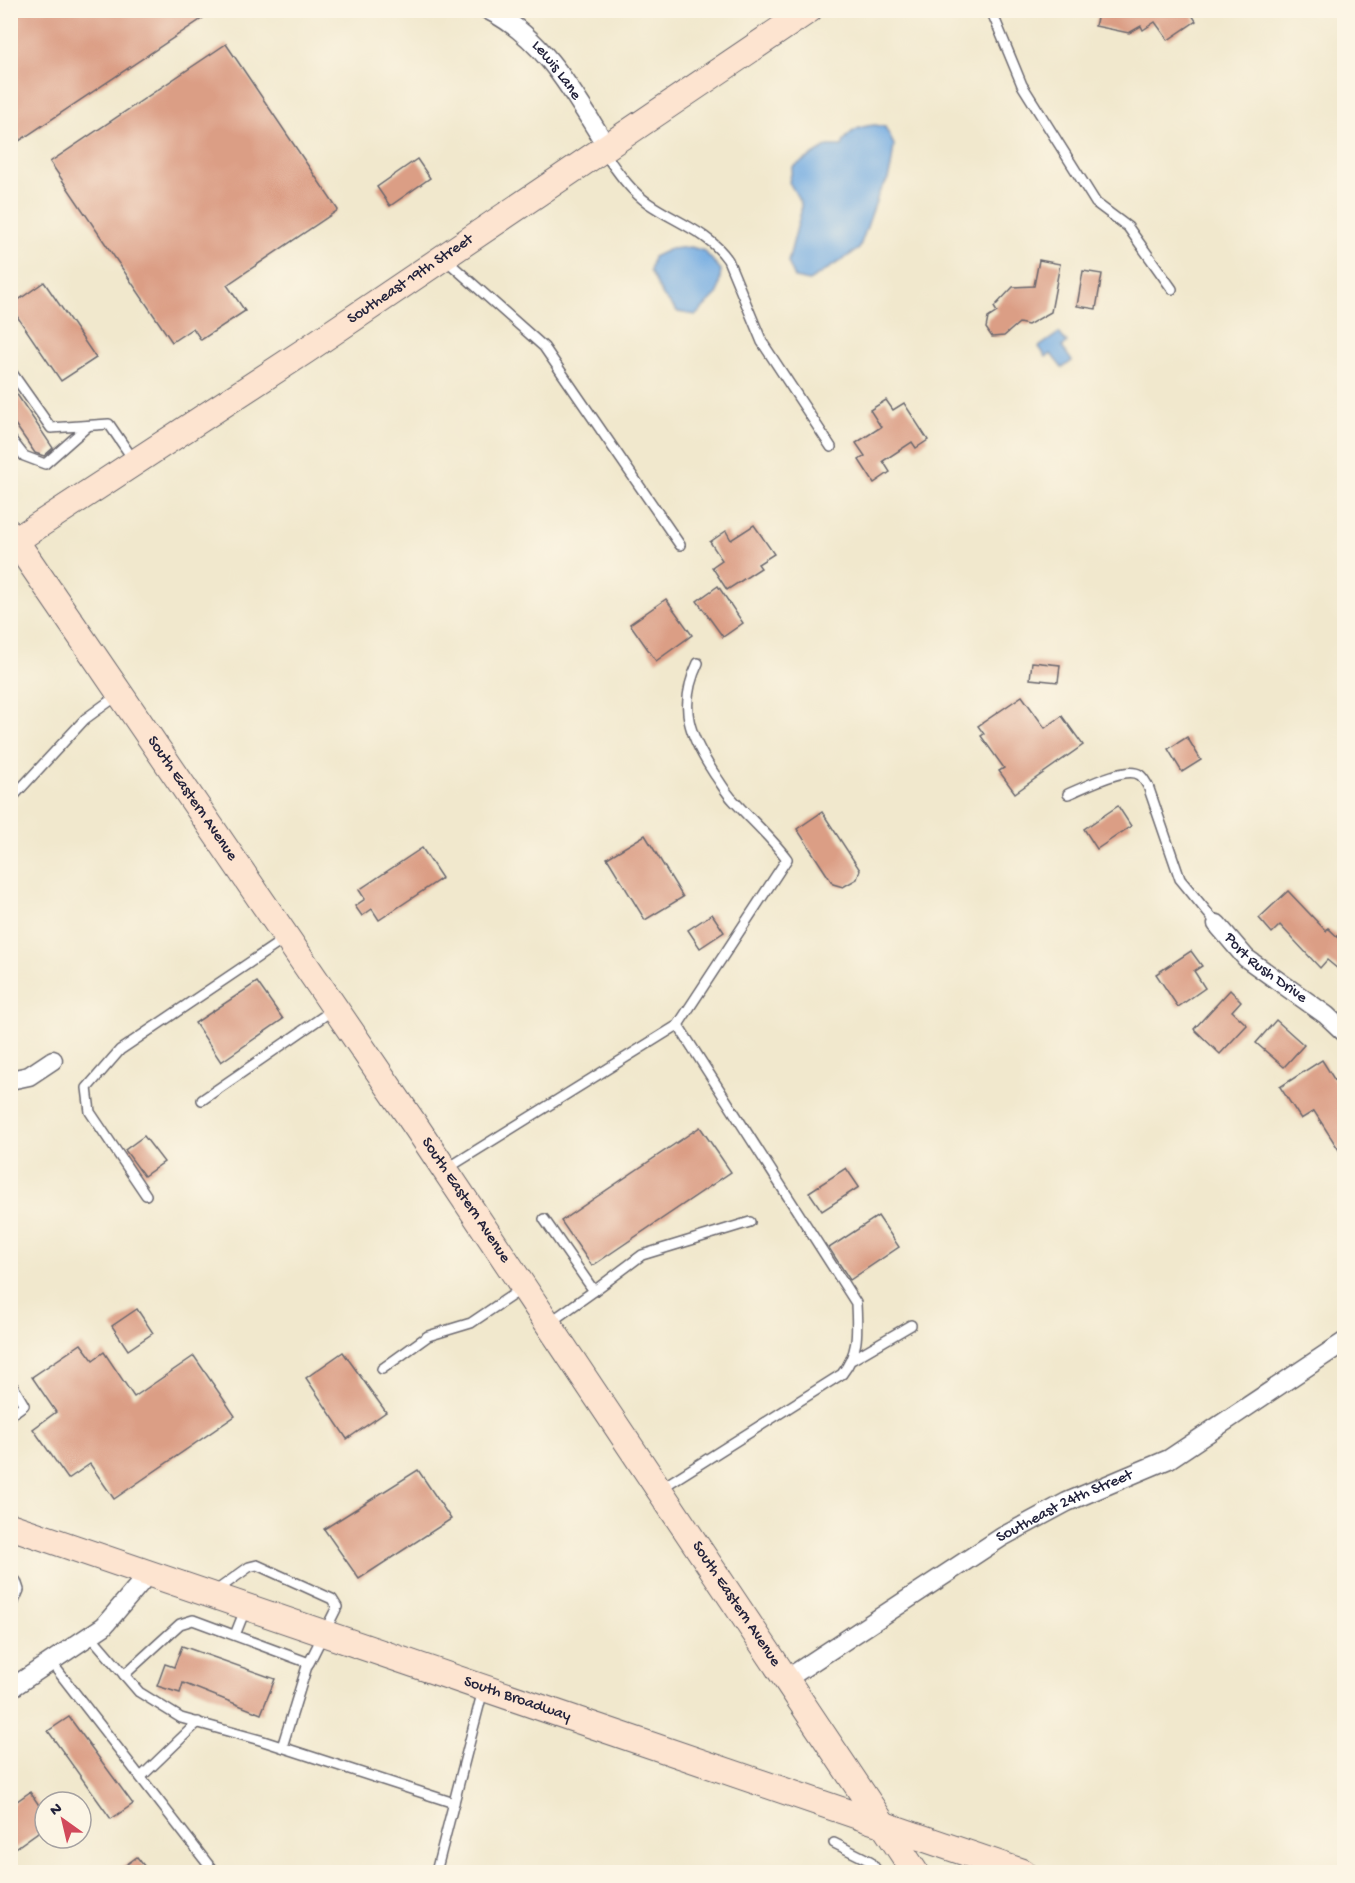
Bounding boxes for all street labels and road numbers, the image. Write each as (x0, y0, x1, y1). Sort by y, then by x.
street label: Lewis Lane (527, 37, 585, 104)
street label: Southeast 19th Street (344, 229, 478, 329)
street label: South Eastern Avenue (142, 733, 242, 865)
street label: Port Rush Drive (1219, 928, 1311, 1008)
street label: South Eastern Avenue (417, 1134, 515, 1267)
street label: Southeast 24th Street (993, 1465, 1137, 1548)
street label: South Eastern Avenue (687, 1538, 785, 1671)
street label: South Broadway (461, 1672, 573, 1727)

